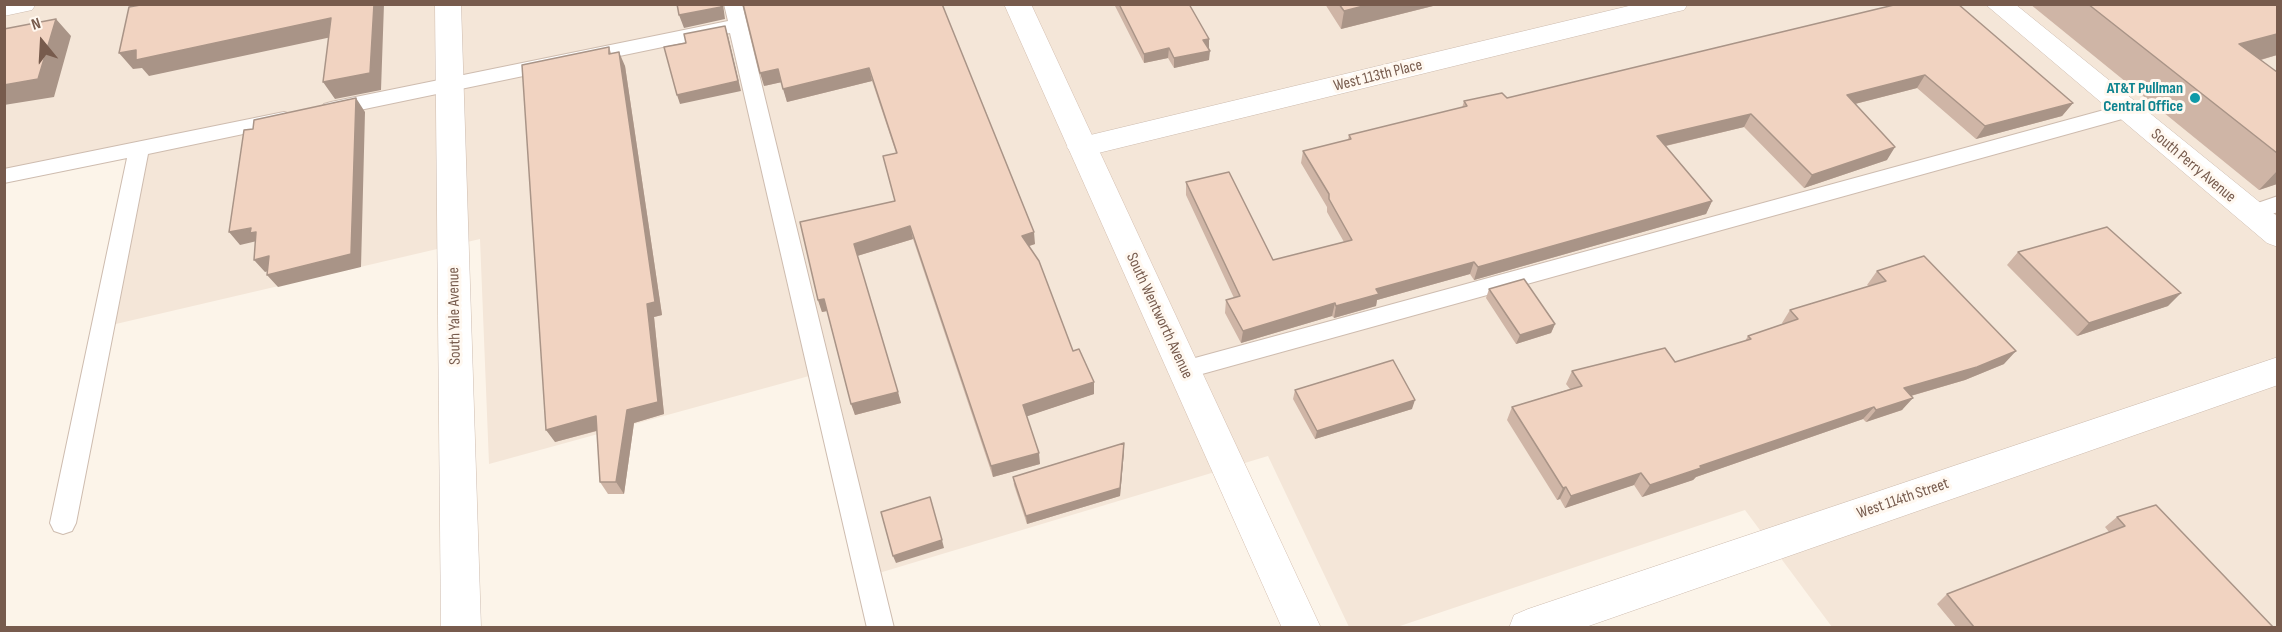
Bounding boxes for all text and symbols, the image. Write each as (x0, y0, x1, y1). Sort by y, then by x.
north arrow (12, 12, 72, 72)
text: N (29, 14, 43, 35)
street label: West 113th Place (1332, 56, 1424, 96)
place label: AT&T Pullman Central Office (2103, 79, 2183, 117)
marker: AT&T Pullman Central Office (2188, 91, 2202, 105)
street label: South Perry Avenue (2147, 125, 2239, 207)
street label: South Wentworth Avenue (1121, 250, 1197, 382)
street label: South Yale Avenue (445, 267, 465, 365)
street label: West 114th Street (1855, 474, 1951, 524)

